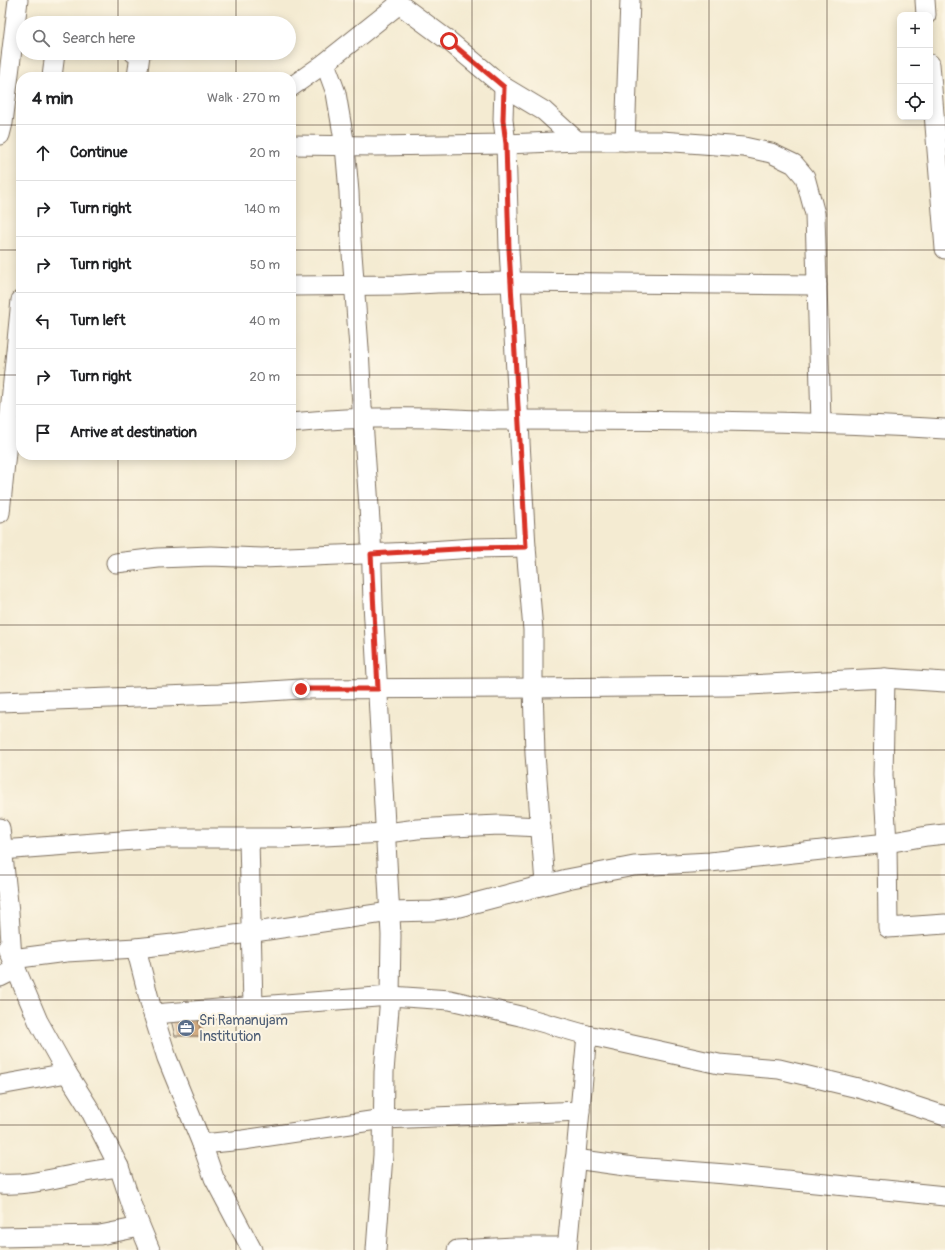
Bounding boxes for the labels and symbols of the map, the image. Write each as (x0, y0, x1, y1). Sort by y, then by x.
route start (440, 32, 458, 50)
route end (292, 680, 310, 698)
place label: Sri Ramanujam Institution (199, 1012, 288, 1045)
office icon: Sri Ramanujam Institution (176, 1018, 196, 1038)

